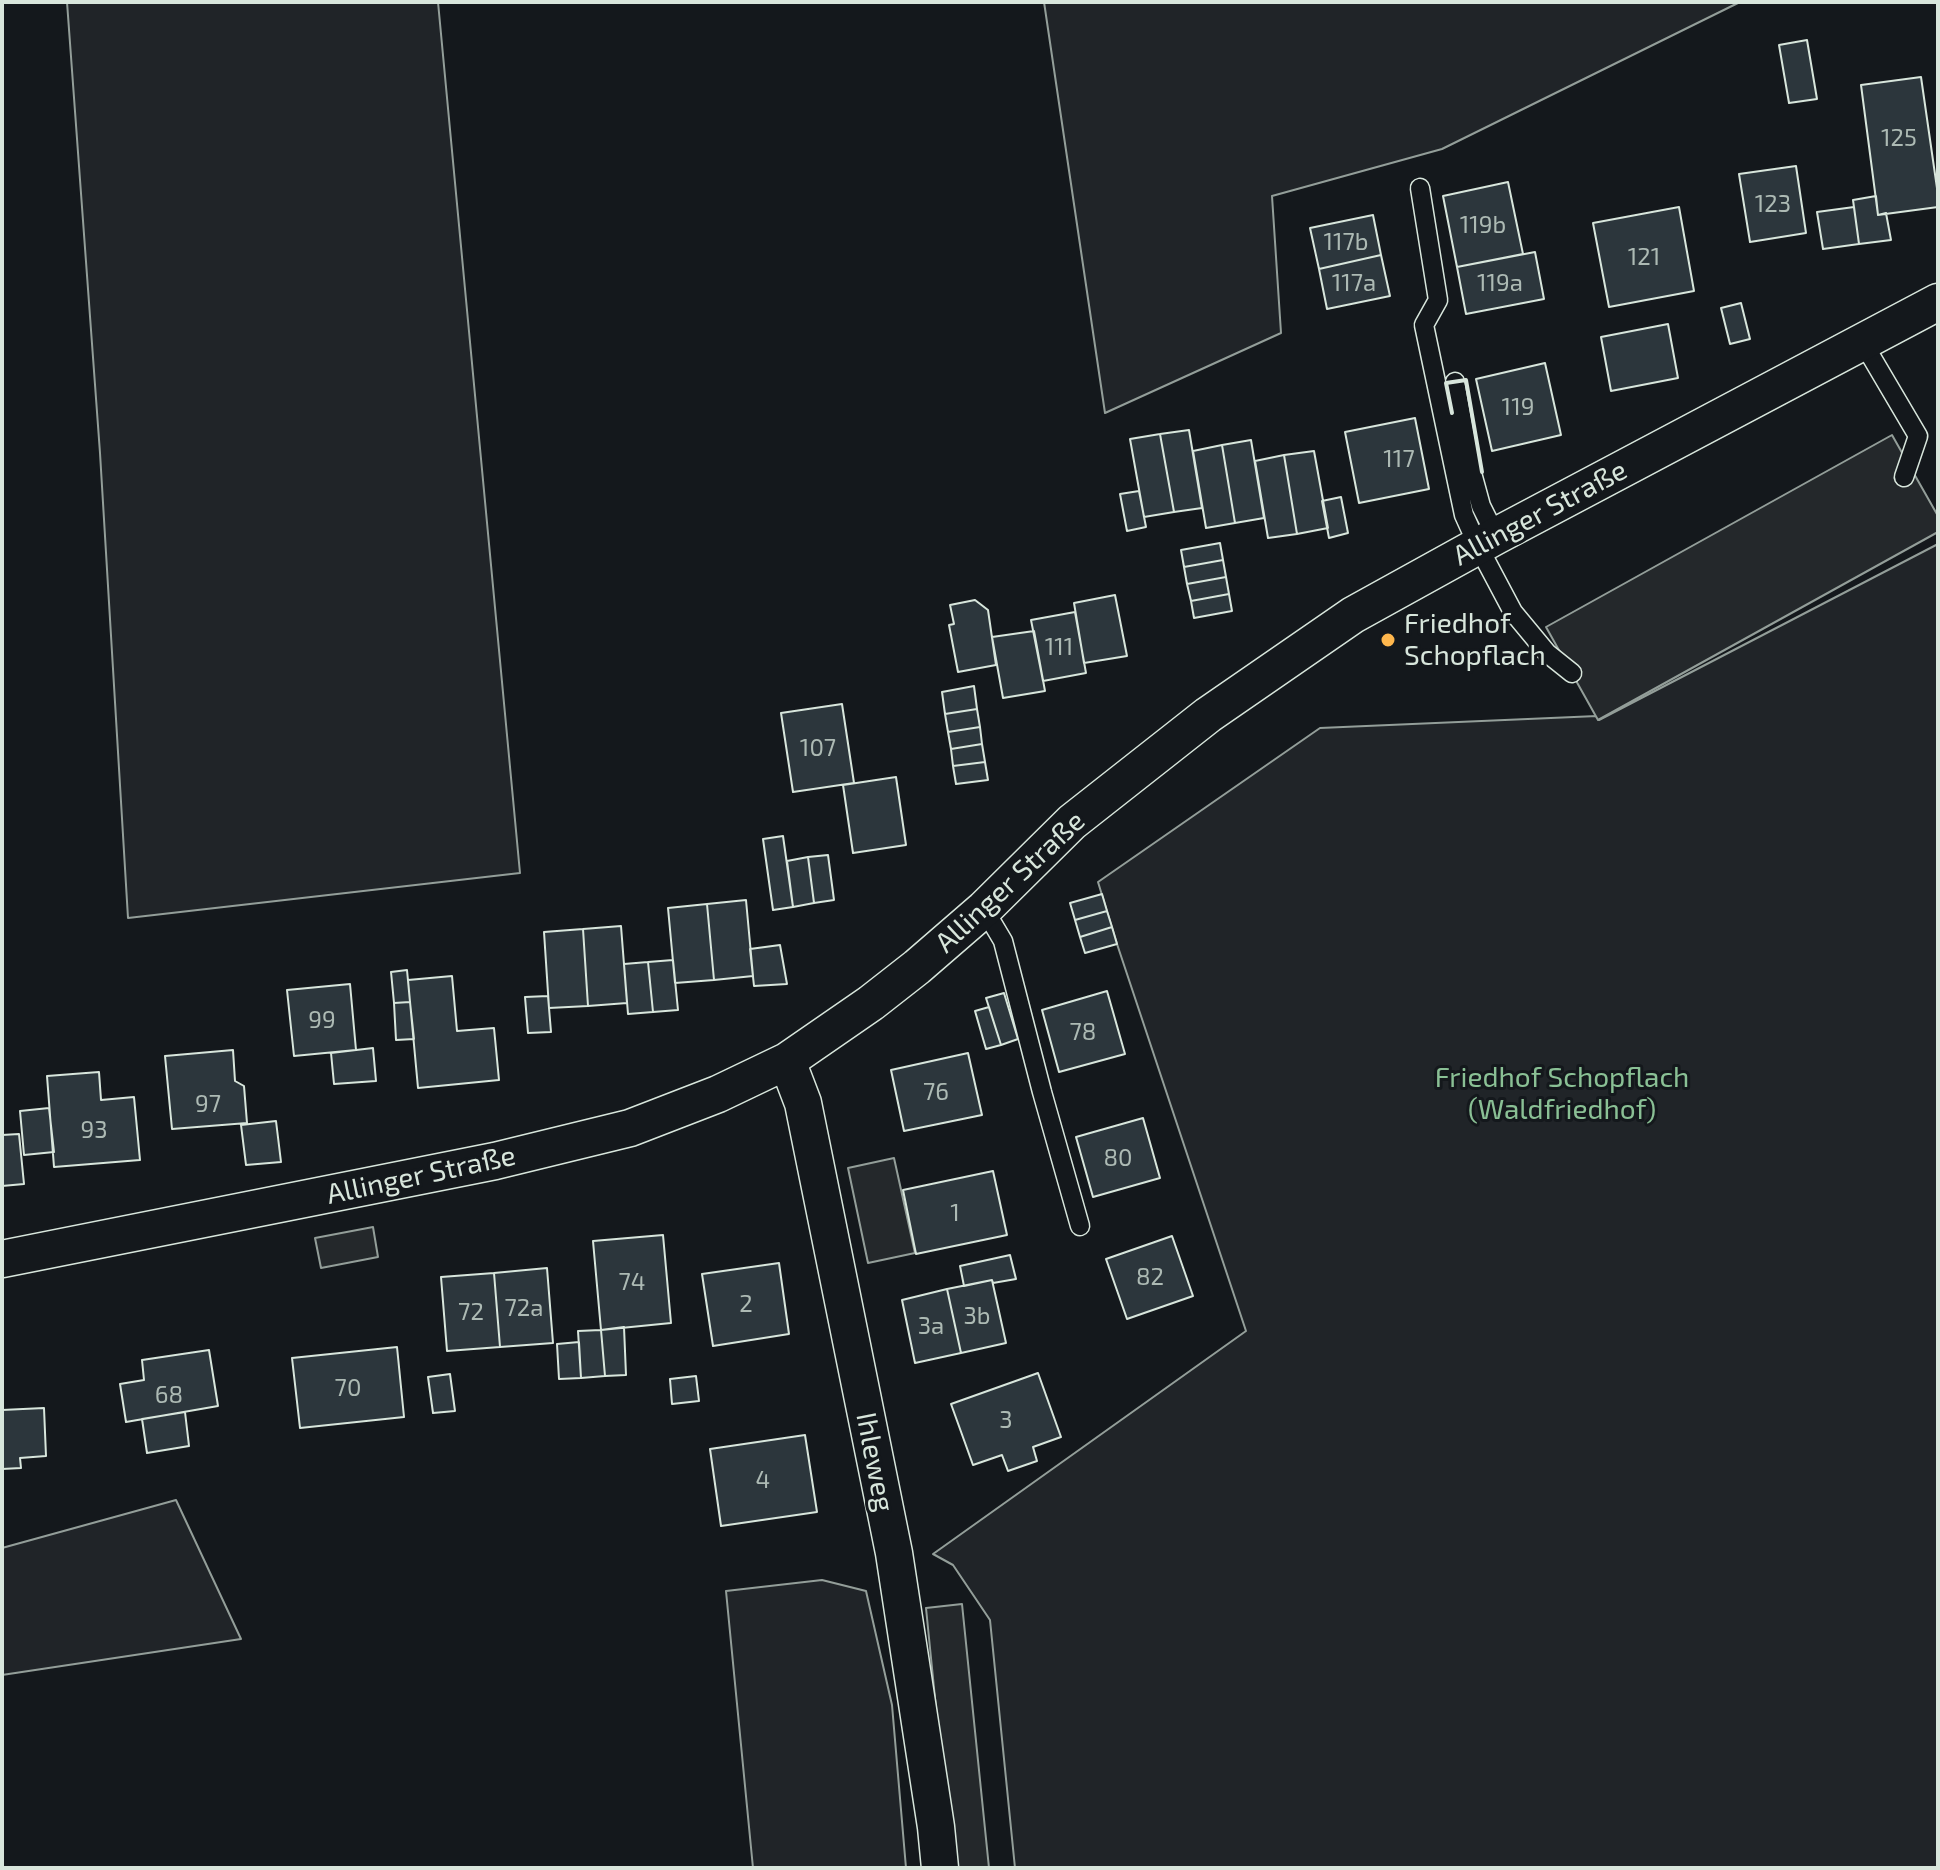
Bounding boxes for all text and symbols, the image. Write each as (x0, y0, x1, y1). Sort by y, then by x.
house number: 125 (1881, 124, 1917, 152)
house number: 123 (1755, 190, 1791, 218)
house number: 119b (1460, 211, 1506, 239)
house number: 117b (1323, 228, 1369, 256)
house number: 121 (1628, 243, 1660, 271)
house number: 117a (1332, 269, 1376, 297)
house number: 119a (1477, 269, 1523, 297)
house number: 119 (1502, 393, 1534, 421)
house number: 117 (1383, 445, 1415, 473)
street label: Allinger Straße (1447, 453, 1633, 573)
place label: Friedhof Schopflach (1404, 607, 1546, 673)
marker: Friedhof Schopflach (1379, 631, 1397, 649)
house number: 111 (1045, 633, 1073, 661)
house number: 107 (800, 734, 836, 762)
street label: Allinger Straße (928, 804, 1092, 960)
house number: 99 (308, 1006, 336, 1034)
house number: 78 (1070, 1018, 1096, 1046)
park label: Friedhof Schopflach (Waldfriedhof) (1435, 1061, 1689, 1127)
house number: 76 (923, 1078, 949, 1106)
house number: 97 (195, 1090, 221, 1118)
house number: 93 (80, 1116, 108, 1144)
street label: Allinger Straße (324, 1139, 518, 1211)
house number: 80 (1103, 1144, 1133, 1172)
house number: 1 (950, 1199, 960, 1227)
house number: 82 (1136, 1263, 1164, 1291)
house number: 74 (618, 1268, 646, 1296)
house number: 2 (739, 1290, 753, 1318)
house number: 72a (505, 1294, 543, 1322)
house number: 72 (458, 1298, 484, 1326)
house number: 3b (963, 1302, 991, 1330)
house number: 3a (918, 1312, 944, 1340)
house number: 70 (335, 1374, 361, 1402)
house number: 68 (155, 1381, 183, 1409)
house number: 3 (999, 1406, 1013, 1434)
street label: Ihleweg (849, 1409, 901, 1515)
house number: 4 (756, 1466, 770, 1494)

